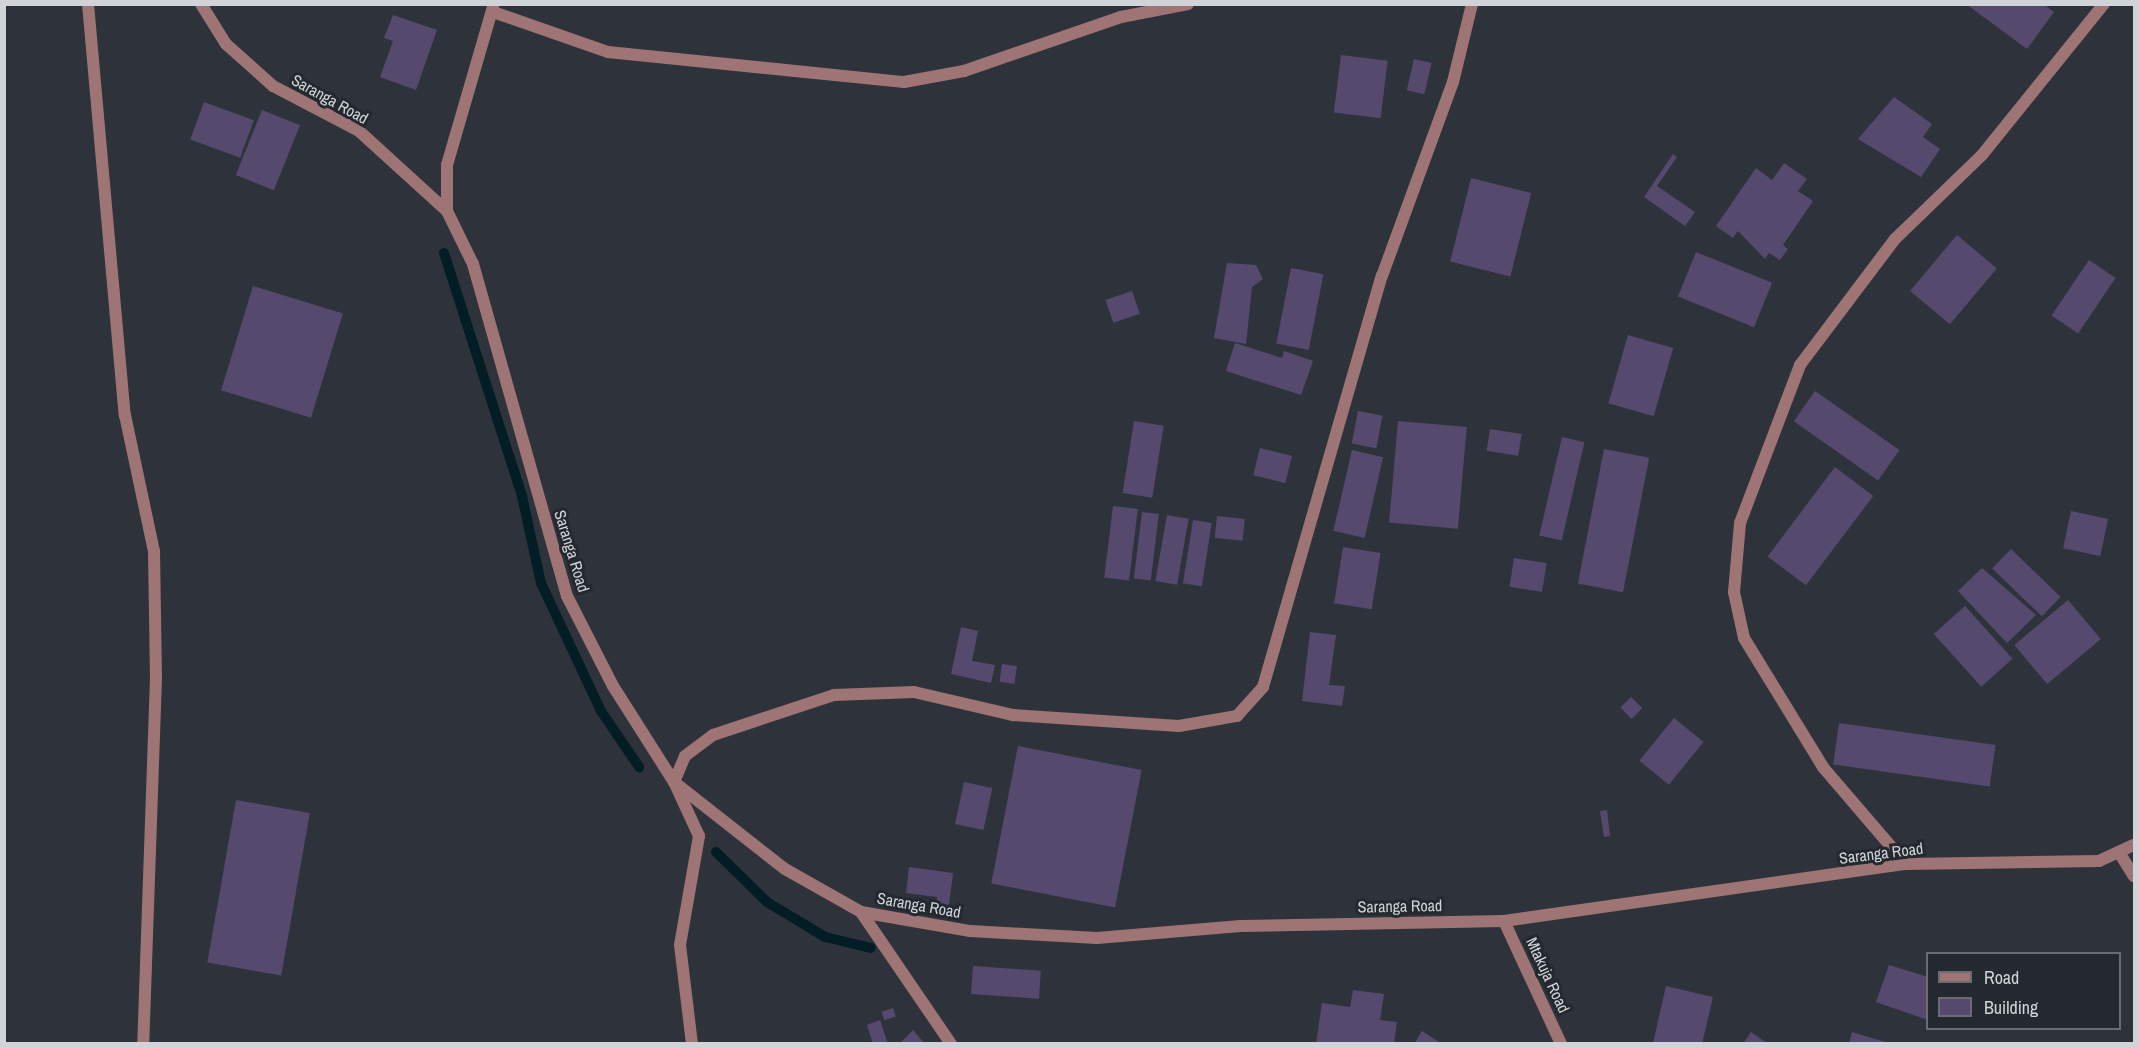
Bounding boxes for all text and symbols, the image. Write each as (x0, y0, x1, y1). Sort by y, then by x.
street label: Saranga Road (288, 70, 372, 128)
street label: Saranga Road (550, 508, 594, 594)
street label: Saranga Road (1838, 838, 1924, 868)
street label: Saranga Road (876, 888, 962, 922)
street label: Saranga Road (1358, 896, 1442, 916)
street label: Mtakuja Road (1522, 934, 1574, 1016)
legend (1926, 952, 2121, 1030)
text: Road (1984, 965, 2019, 990)
text: Building (1984, 995, 2038, 1020)

